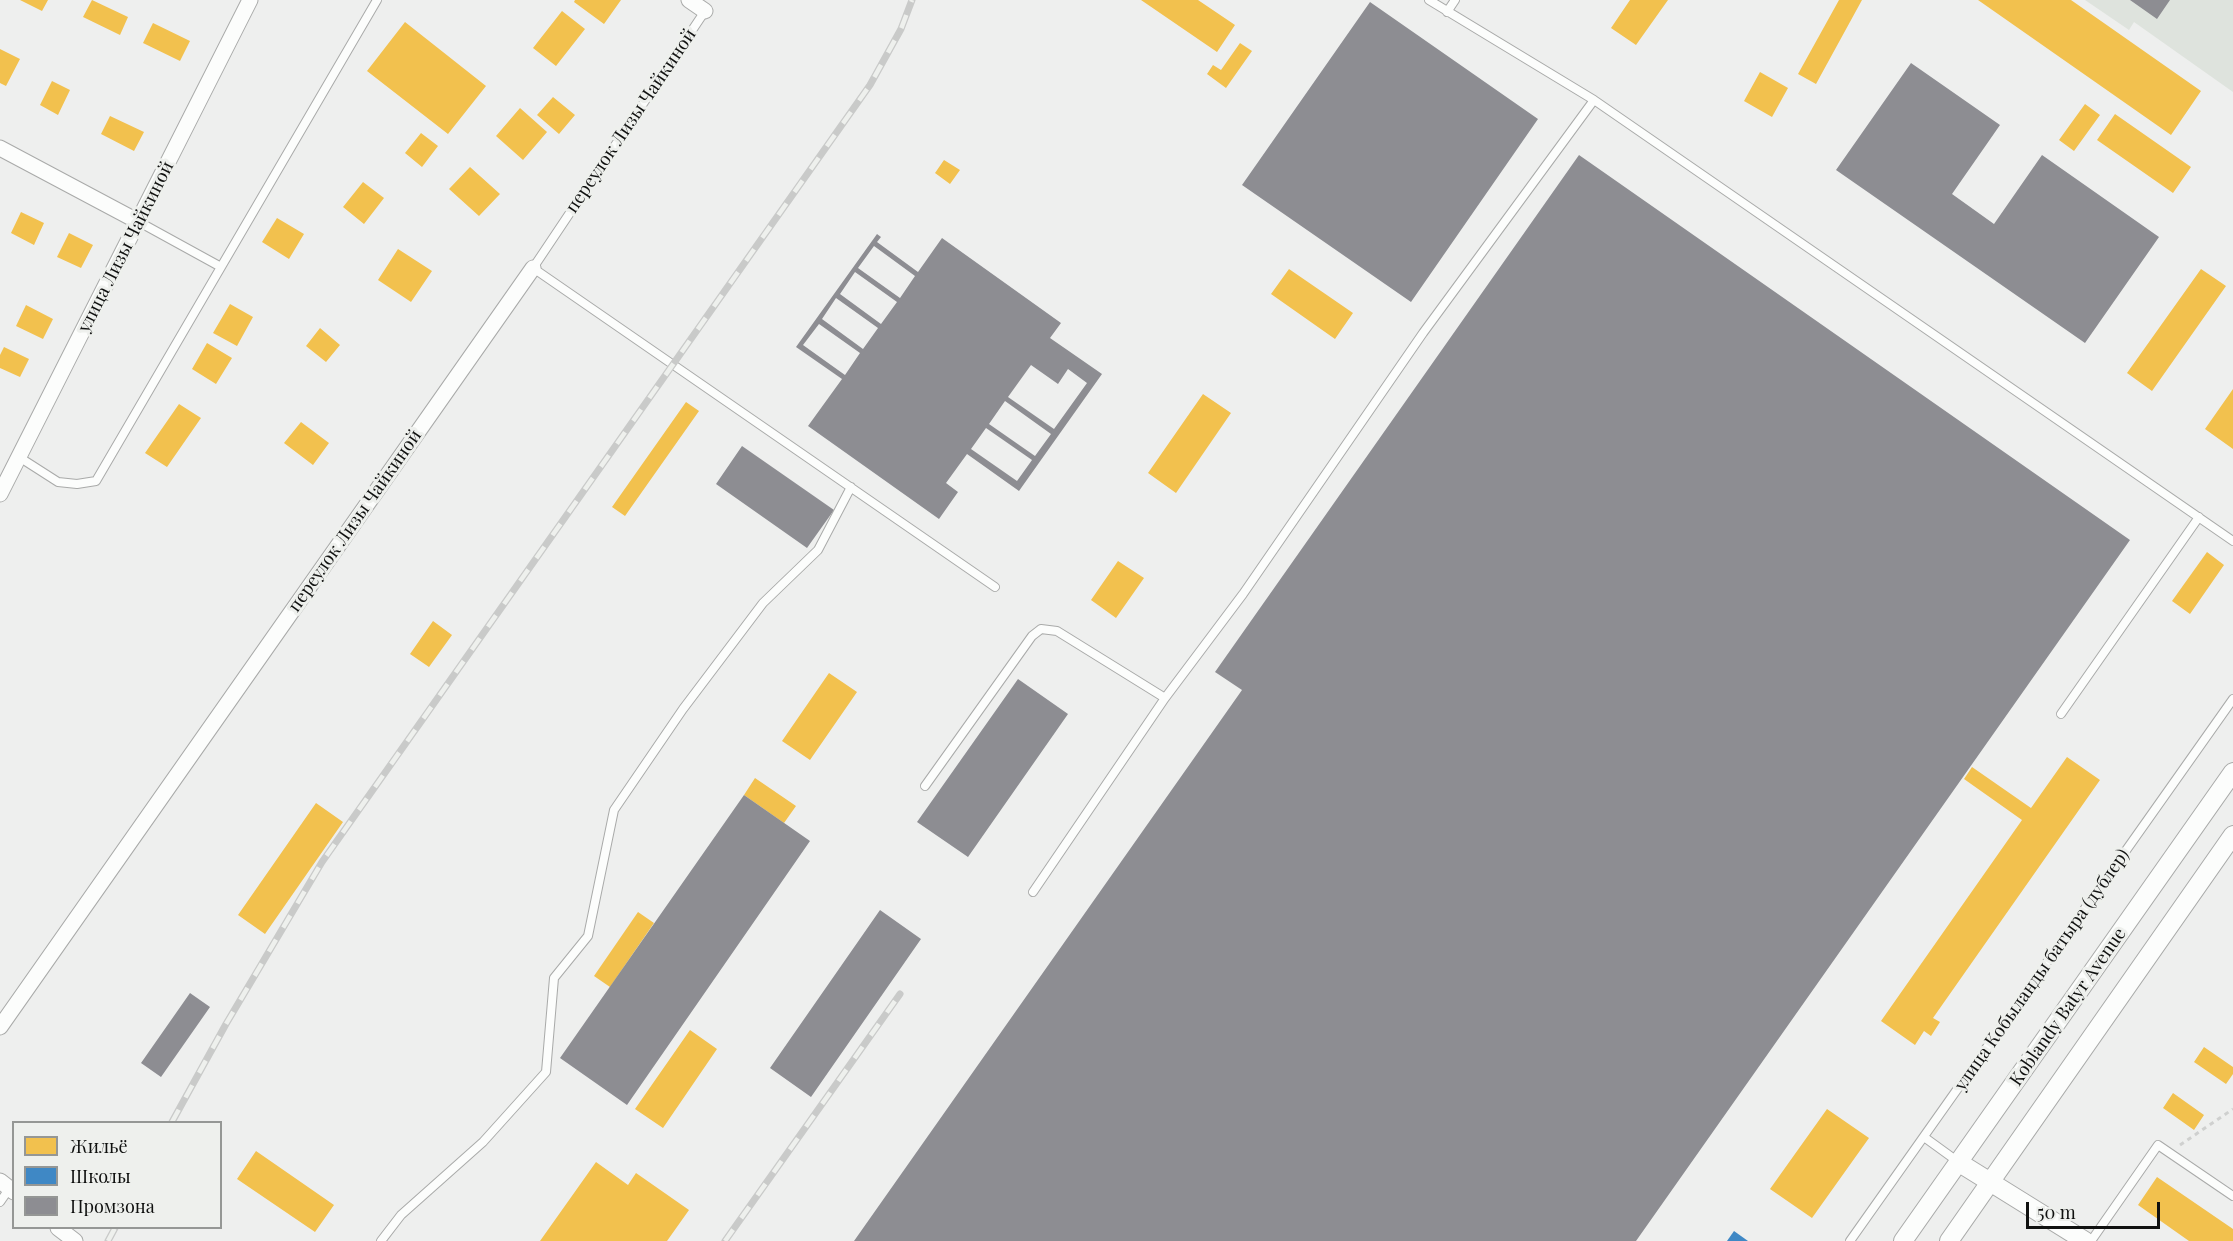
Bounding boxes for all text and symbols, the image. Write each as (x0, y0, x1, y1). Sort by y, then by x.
street label: переулок Лизы Чайкиной (561, 25, 701, 217)
street label: улица Лизы Чайкиной (73, 158, 179, 336)
street label: переулок Лизы Чайкиной (284, 426, 426, 616)
street label: улица Кобыланды батыра (дублер) (1950, 845, 2134, 1095)
street label: Koblandy Batyr Avenue (2005, 924, 2131, 1090)
legend (12, 1121, 222, 1229)
text: Жильё (70, 1134, 128, 1158)
text: Школы (70, 1164, 131, 1188)
scale bar (2029, 1190, 2162, 1228)
text: Промзона (70, 1194, 155, 1218)
text: 50 m (2037, 1200, 2076, 1224)

